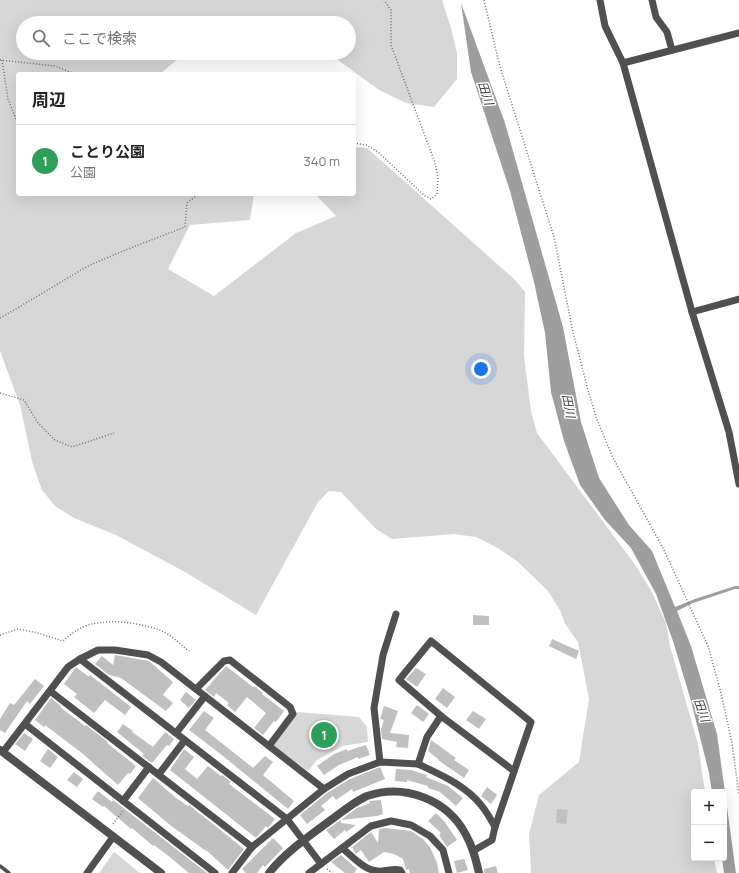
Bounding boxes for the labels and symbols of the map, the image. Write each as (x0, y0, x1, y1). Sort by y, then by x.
water label: 田川 (474, 79, 498, 109)
your location (471, 359, 491, 379)
water label: 田川 (558, 393, 580, 421)
water label: 田川 (690, 696, 715, 726)
pin: 1 (311, 720, 337, 750)

